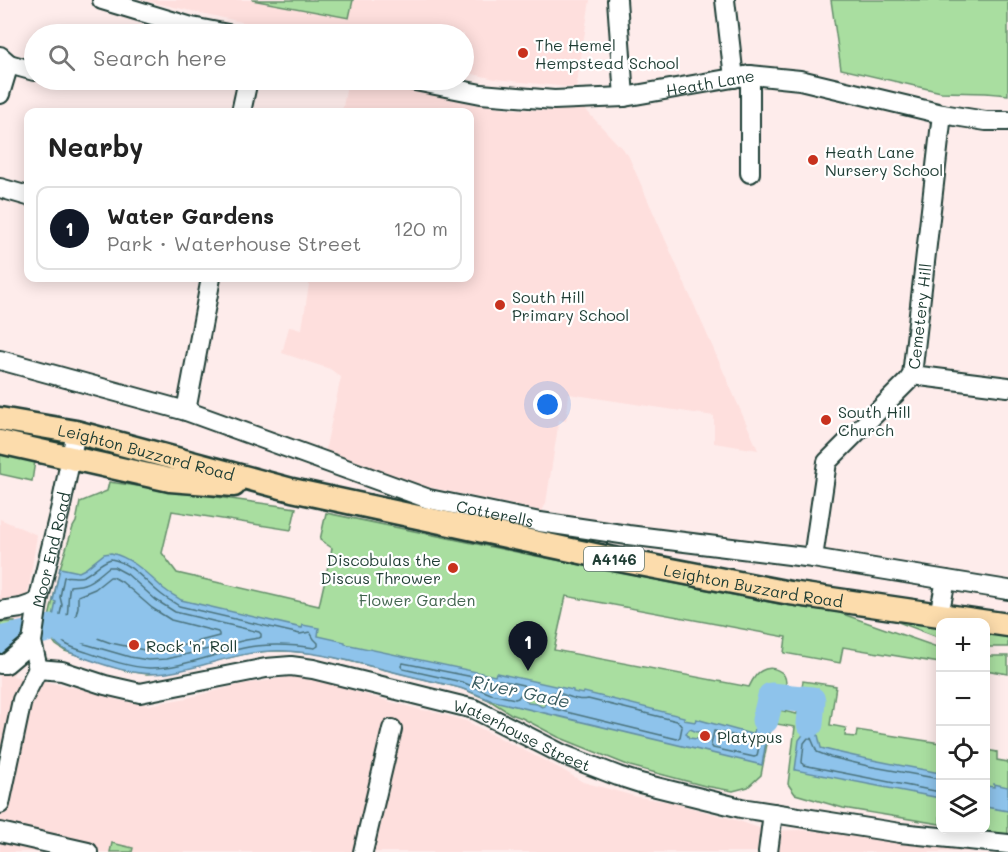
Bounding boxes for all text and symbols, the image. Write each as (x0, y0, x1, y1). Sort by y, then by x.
search box (24, 24, 474, 90)
place label: The Hemel Hempstead School (535, 34, 679, 73)
icon: search (45, 41, 78, 74)
text: Search here (93, 43, 227, 72)
marker: The Hemel Hempstead School (516, 46, 530, 60)
street label: Heath Lane (664, 64, 756, 100)
text: Nearby (48, 130, 143, 164)
place label: Heath Lane Nursery School (825, 141, 943, 180)
marker: Heath Lane Nursery School (806, 153, 820, 167)
text: Water Gardens (107, 201, 274, 230)
text: 1 (65, 215, 74, 241)
text: 120 m (393, 215, 448, 241)
text: Park · Waterhouse Street (107, 230, 361, 256)
street label: Cemetery Hill (902, 262, 935, 370)
place label: South Hill Primary School (512, 286, 629, 325)
marker: South Hill Primary School (493, 298, 507, 312)
your location (533, 390, 562, 419)
place label: South Hill Church (838, 401, 911, 440)
marker: South Hill Church (819, 413, 833, 427)
street label: Leighton Buzzard Road (56, 419, 237, 485)
street label: Moor End Road (27, 490, 74, 609)
street label: Cotterells (455, 494, 536, 531)
road number: A4146 (584, 547, 644, 571)
place label: Discobulas the Discus Thrower (320, 549, 441, 588)
street label: Leighton Buzzard Road (662, 558, 845, 611)
marker: Discobulas the Discus Thrower (446, 561, 460, 575)
park label: Flower Garden (359, 589, 475, 610)
map controls (936, 618, 990, 834)
button: + (936, 618, 990, 672)
pin: 1 (508, 622, 548, 671)
place label: Rock 'n' Roll (146, 635, 238, 656)
marker: Rock 'n' Roll (127, 638, 141, 652)
water label: River Gade (470, 669, 572, 713)
button: − (936, 672, 990, 726)
street label: Waterhouse Street (451, 694, 594, 775)
place label: Platypus (717, 726, 783, 747)
button: locate (936, 726, 990, 780)
marker: Platypus (698, 729, 712, 743)
button: layers (936, 780, 990, 834)

